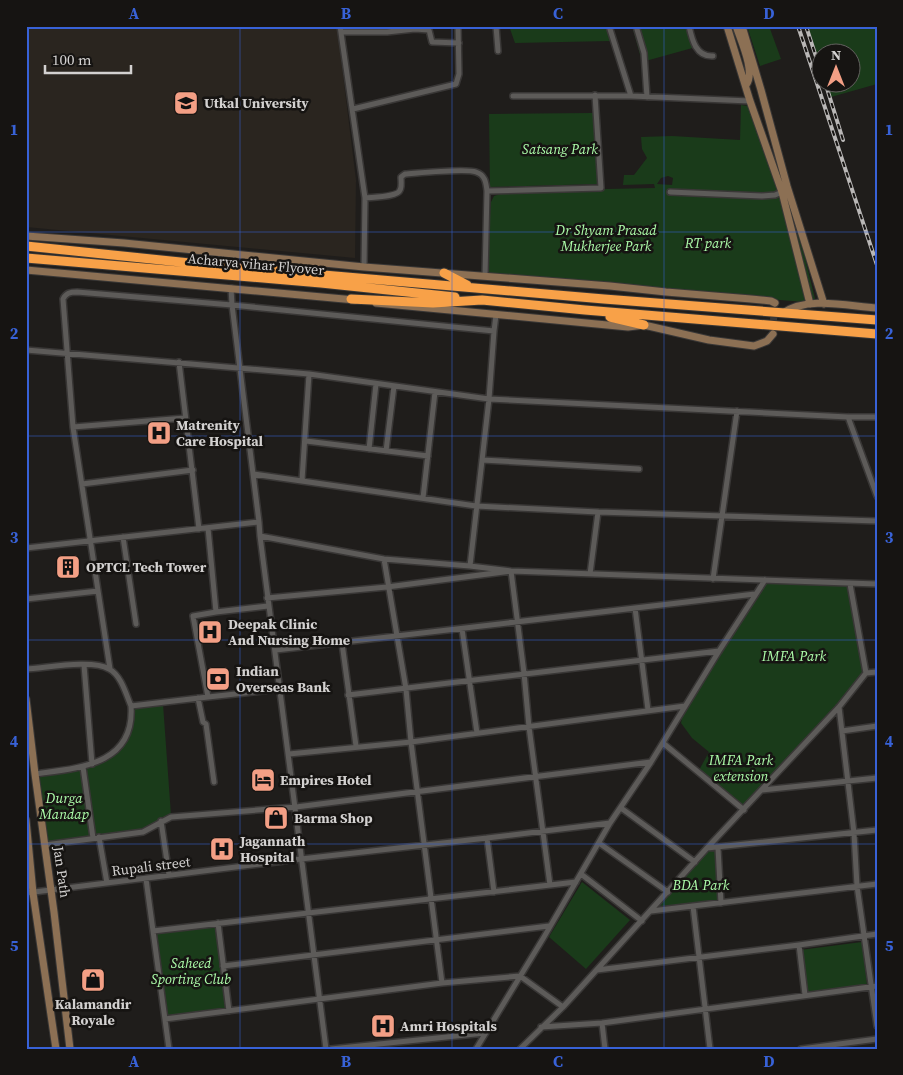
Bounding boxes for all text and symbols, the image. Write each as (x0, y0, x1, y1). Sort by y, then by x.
text: A (129, 2, 140, 24)
text: B (341, 2, 352, 24)
text: C (553, 2, 563, 24)
text: D (763, 2, 775, 24)
scale bar (45, 42, 131, 74)
north arrow (810, 42, 860, 92)
text: N (831, 45, 841, 65)
text: 100 m (52, 49, 92, 70)
school or university icon: Utkal University (173, 90, 199, 116)
place label: Utkal University (204, 93, 309, 113)
text: 1 (10, 118, 18, 140)
text: 1 (885, 118, 893, 140)
park label: Satsang Park (522, 139, 598, 159)
park label: Dr Shyam Prasad Mukherjee Park (554, 220, 657, 256)
park label: RT park (684, 233, 732, 253)
street label: Acharya vihar Flyover (187, 248, 325, 280)
text: 2 (10, 322, 19, 344)
text: 2 (885, 322, 894, 344)
place label: Matrenity Care Hospital (176, 415, 264, 451)
hospital icon: Matrenity Care Hospital (146, 420, 172, 446)
text: 3 (10, 526, 19, 548)
text: 3 (885, 526, 894, 548)
building icon: OPTCL Tech Tower (55, 554, 81, 580)
place label: OPTCL Tech Tower (86, 557, 207, 577)
place label: Deepak Clinic And Nursing Home (228, 614, 350, 650)
hospital icon: Deepak Clinic And Nursing Home (197, 619, 223, 645)
park label: IMFA Park (761, 646, 827, 666)
place label: Indian Overseas Bank (236, 661, 331, 697)
bank icon: Indian Overseas Bank (205, 666, 231, 692)
text: 4 (10, 730, 19, 752)
text: 4 (885, 730, 894, 752)
park label: IMFA Park extension (708, 750, 774, 786)
hotel icon: Empires Hotel (250, 767, 276, 793)
place label: Empires Hotel (280, 770, 372, 790)
park label: Durga Mandap (38, 788, 89, 824)
shop icon: Barma Shop (263, 805, 289, 831)
place label: Barma Shop (294, 808, 373, 828)
place label: Jagannath Hospital (239, 831, 306, 867)
hospital icon: Jagannath Hospital (209, 836, 235, 862)
street label: Jan Path (48, 844, 76, 899)
street label: Rupali street (111, 851, 192, 881)
park label: BDA Park (672, 875, 730, 895)
text: 5 (10, 934, 19, 956)
text: 5 (885, 934, 894, 956)
park label: Saheed Sporting Club (151, 953, 231, 989)
shop icon: Kalamandir Royale (80, 967, 106, 993)
place label: Kalamandir Royale (55, 994, 132, 1030)
hospital icon: Amri Hospitals (370, 1013, 396, 1039)
place label: Amri Hospitals (400, 1016, 497, 1036)
text: A (129, 1050, 140, 1072)
text: B (341, 1050, 352, 1072)
text: C (553, 1050, 563, 1072)
text: D (763, 1050, 775, 1072)

